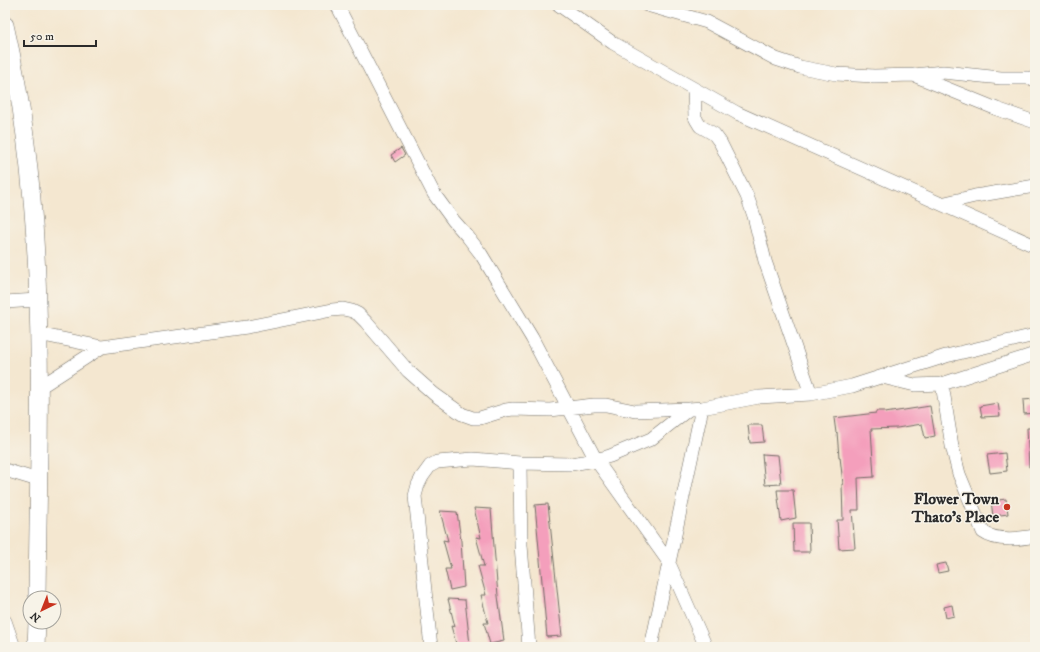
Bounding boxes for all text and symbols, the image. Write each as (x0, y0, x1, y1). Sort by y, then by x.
scale bar (24, 22, 96, 48)
text: 50 m (30, 29, 54, 44)
place label: Flower Town Thato's Place (911, 489, 1000, 527)
marker: Flower Town Thato's Place (1002, 502, 1012, 512)
north arrow (22, 590, 62, 630)
text: N (28, 608, 44, 625)

